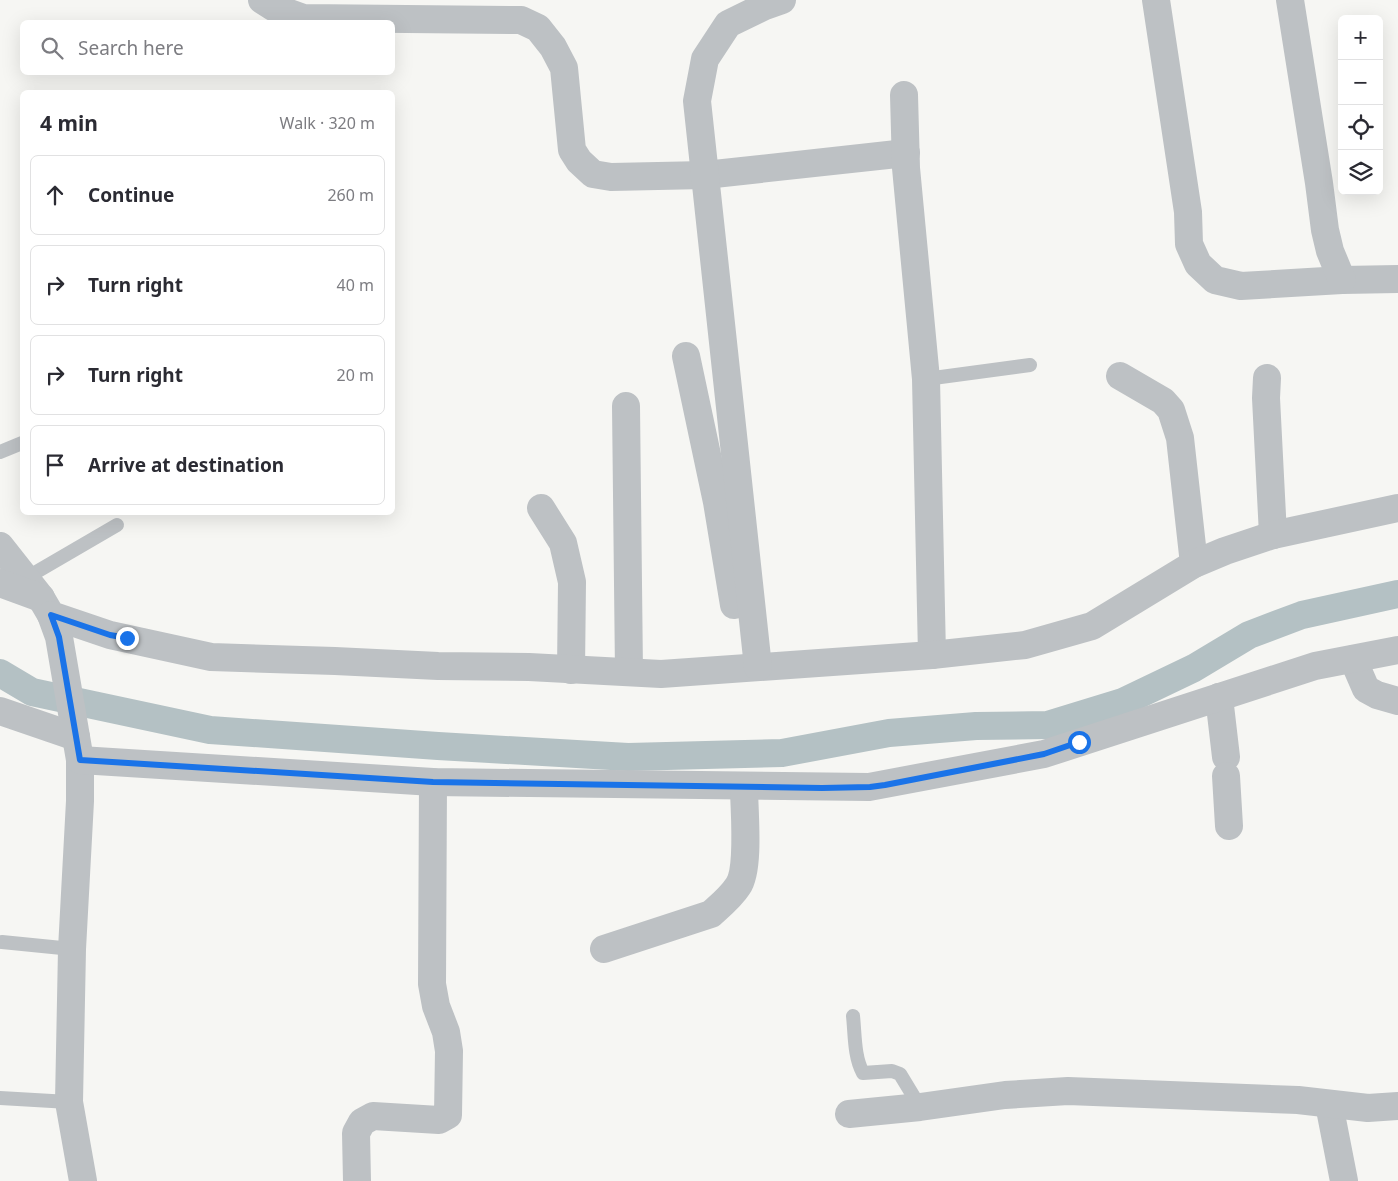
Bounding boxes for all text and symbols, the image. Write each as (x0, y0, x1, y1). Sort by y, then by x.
map controls (1338, 15, 1383, 195)
button: + (1338, 15, 1383, 60)
search box (20, 20, 395, 75)
icon: search (38, 34, 66, 62)
text: Search here (78, 35, 184, 61)
button: − (1338, 60, 1383, 105)
button: locate (1338, 105, 1383, 150)
text: 4 min (40, 109, 98, 137)
text: Walk · 320 m (280, 112, 375, 134)
button: layers (1338, 150, 1383, 195)
icon: ahead (41, 181, 69, 209)
text: Continue (88, 182, 174, 208)
text: 260 m (327, 184, 374, 206)
icon: right (41, 271, 69, 299)
text: Turn right (88, 272, 183, 298)
text: 40 m (337, 274, 374, 296)
icon: right (41, 361, 69, 389)
text: Turn right (88, 362, 183, 388)
text: 20 m (337, 364, 374, 386)
icon: arrive (41, 451, 69, 479)
text: Arrive at destination (88, 452, 284, 478)
route end (116, 627, 139, 650)
route start (1068, 731, 1091, 754)

